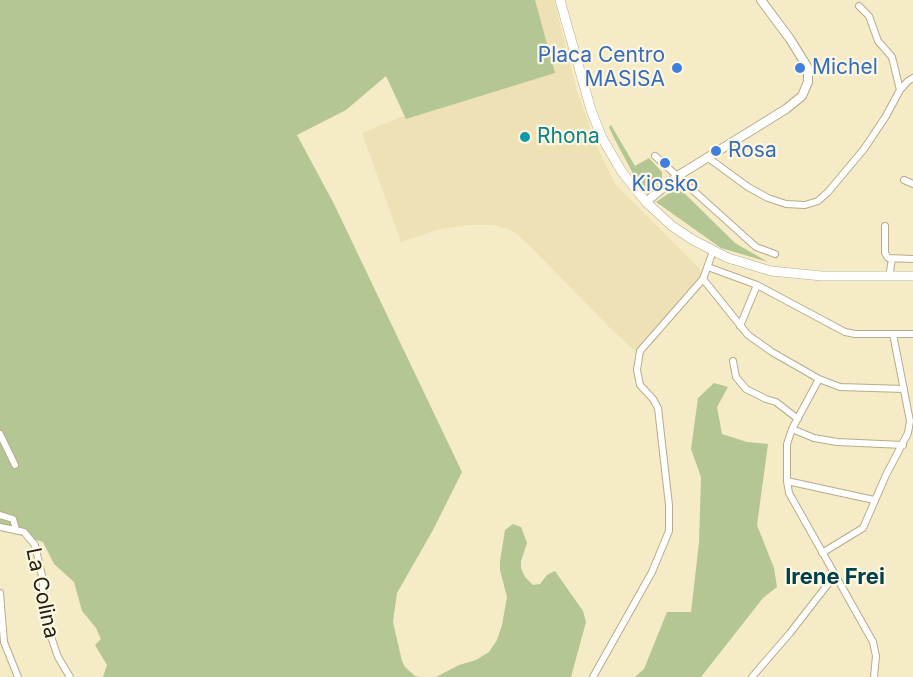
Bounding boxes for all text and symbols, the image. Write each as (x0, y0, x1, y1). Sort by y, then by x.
place label: Placa Centro MASISA (538, 43, 665, 93)
place label: Michel (812, 55, 878, 81)
marker: Placa Centro MASISA (670, 61, 684, 75)
marker: Michel (793, 61, 807, 75)
place label: Rhona (537, 124, 600, 150)
marker: Rhona (518, 130, 532, 144)
place label: Rosa (728, 138, 777, 164)
marker: Rosa (709, 144, 723, 158)
marker: Kiosko (658, 156, 672, 170)
place label: Kiosko (632, 172, 698, 198)
street label: La Colina (20, 545, 64, 641)
district label: Irene Frei (785, 564, 885, 590)

